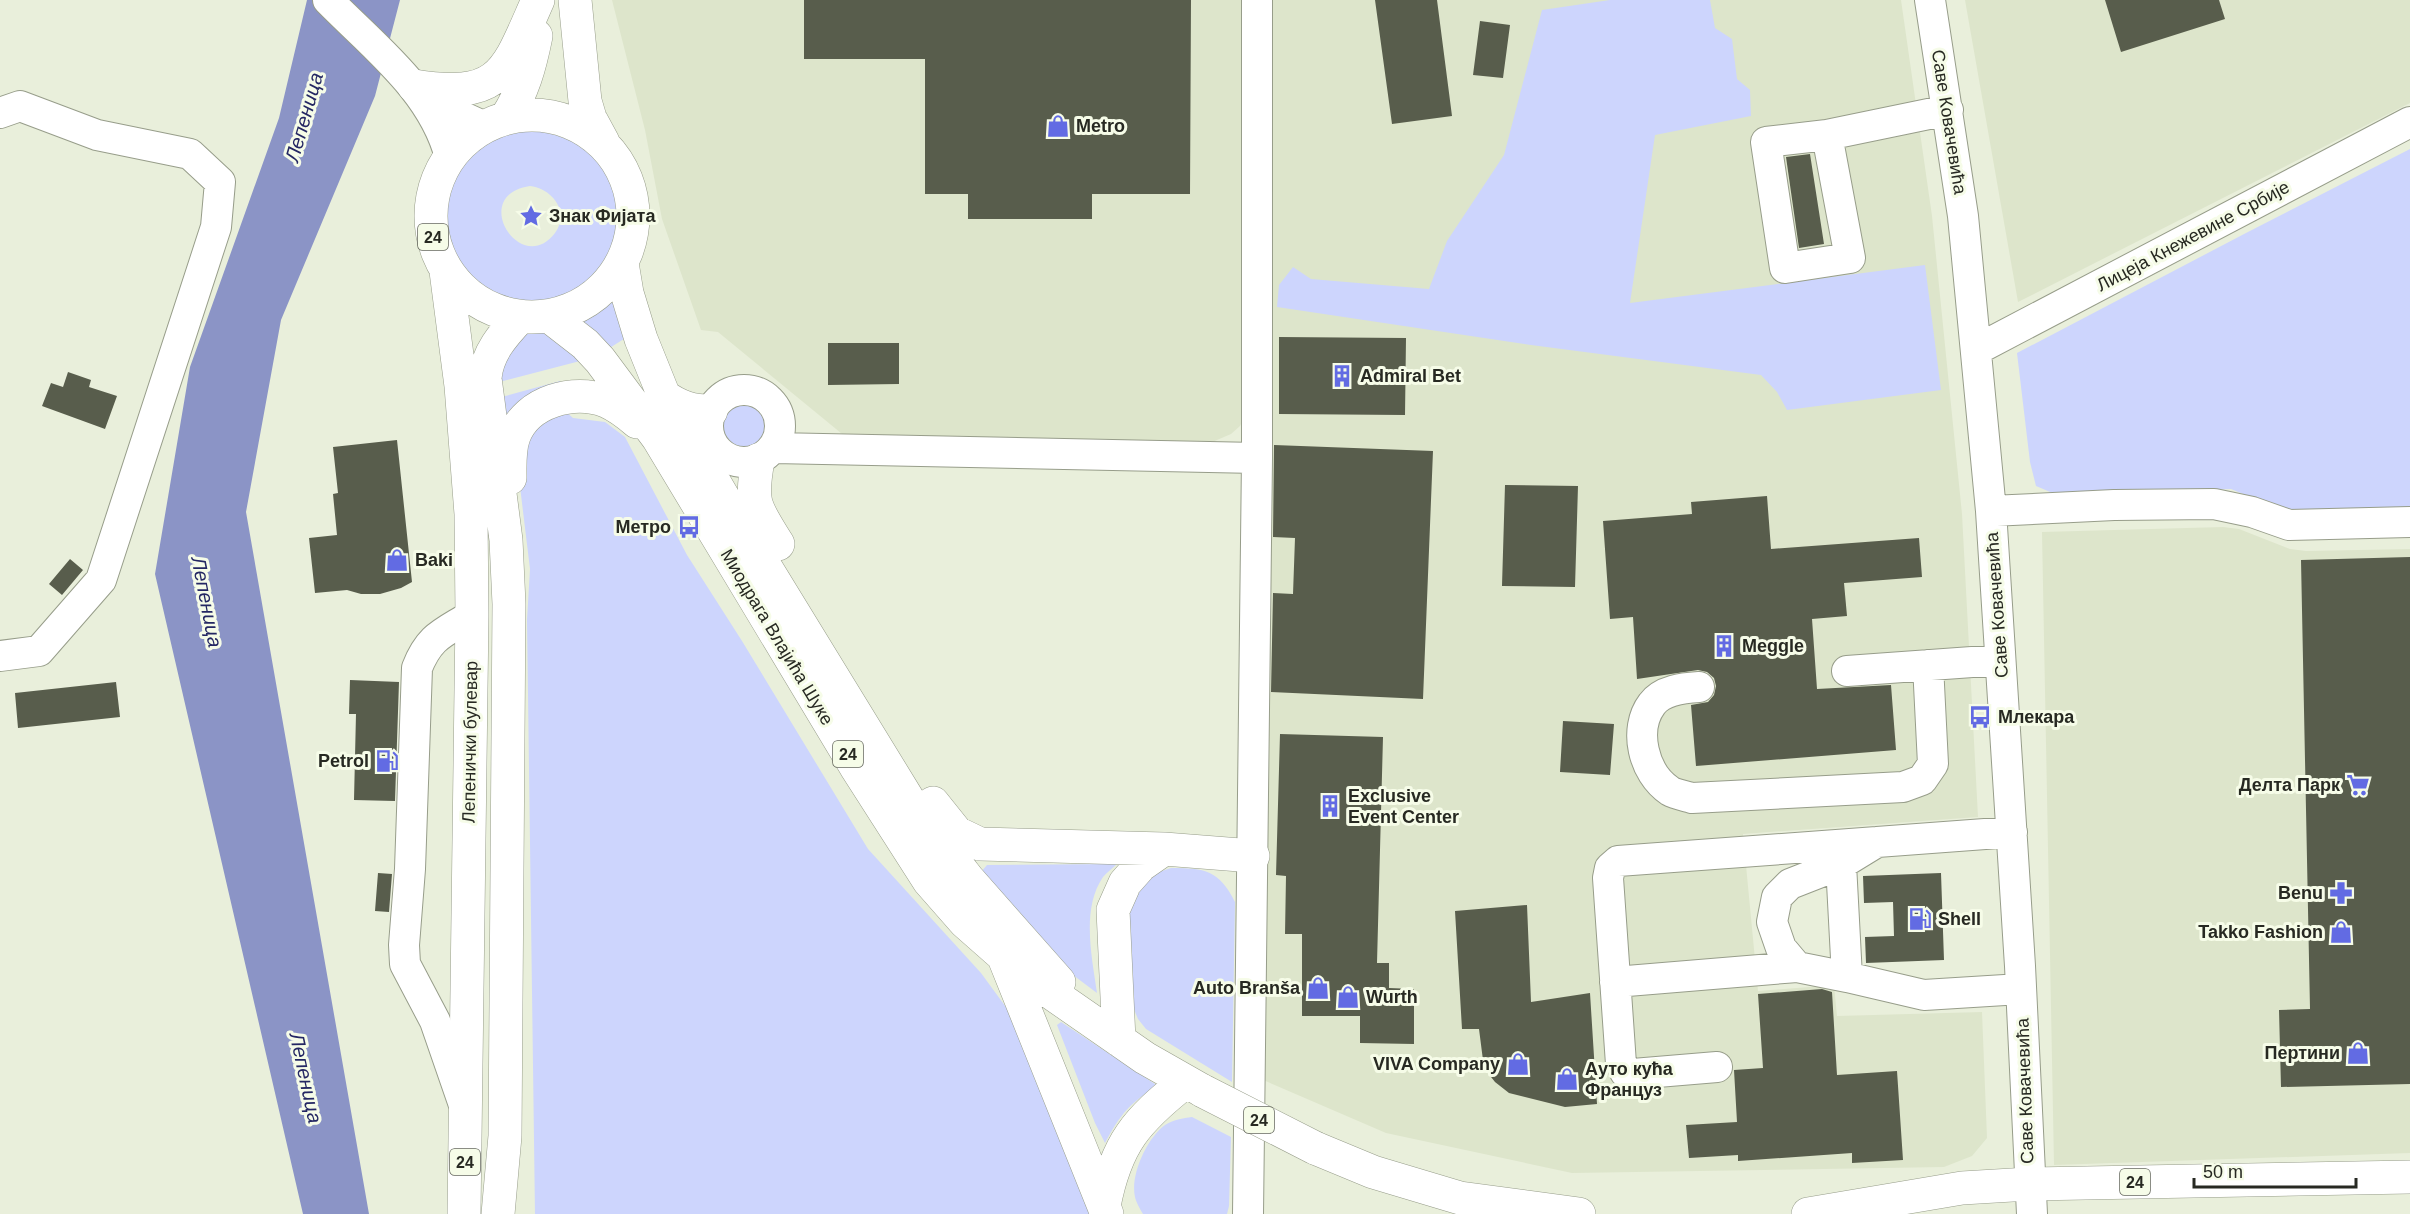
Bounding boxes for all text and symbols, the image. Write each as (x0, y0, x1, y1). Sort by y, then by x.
street label: Саве Ковачевића (1928, 48, 1970, 197)
water label: Лепеница (280, 70, 327, 166)
shop icon: Metro (1045, 113, 1071, 139)
place label: Metro (1076, 116, 1125, 136)
street label: Лицеја Кнежевине Србије (2093, 177, 2293, 295)
place icon: Знак Фијата (518, 203, 544, 229)
place label: Знак Фијата (549, 206, 656, 226)
road number: 24 (418, 224, 448, 250)
building icon: Admiral Bet (1329, 363, 1355, 389)
place label: Admiral Bet (1360, 366, 1461, 386)
bus stop icon: Метро (676, 514, 702, 540)
place label: Метро (615, 517, 671, 537)
street label: Саве Ковачевића (1982, 530, 2012, 679)
street label: Миодрага Влајића Шуке (717, 545, 837, 729)
shop icon: Baki (384, 547, 410, 573)
place label: Baki (415, 550, 453, 570)
water label: Лепеница (187, 553, 227, 649)
building icon: Meggle (1711, 633, 1737, 659)
place label: Meggle (1742, 636, 1804, 656)
street label: Лепенички булевар (459, 661, 481, 823)
bus stop icon: Млекара (1967, 704, 1993, 730)
place label: Млекара (1998, 707, 2075, 727)
road number: 24 (833, 741, 863, 767)
fuel station icon: Petrol (374, 748, 400, 774)
place label: Petrol (318, 751, 369, 771)
supermarket icon: Делта Парк (2345, 772, 2371, 798)
place label: Делта Парк (2239, 775, 2341, 795)
place label: Exclusive Event Center (1348, 786, 1459, 827)
building icon: Exclusive Event Center (1317, 793, 1343, 819)
pharmacy icon: Benu (2328, 880, 2354, 906)
place label: Benu (2278, 883, 2323, 903)
fuel station icon: Shell (1907, 906, 1933, 932)
place label: Shell (1938, 909, 1981, 929)
shop icon: Takko Fashion (2328, 919, 2354, 945)
place label: Takko Fashion (2198, 922, 2323, 942)
shop icon: Auto Branša (1305, 975, 1331, 1001)
place label: Auto Branša (1193, 978, 1301, 998)
shop icon: Wurth (1335, 984, 1361, 1010)
place label: Wurth (1366, 987, 1418, 1007)
street label: Саве Ковачевића (2012, 1017, 2038, 1164)
water label: Лепеница (285, 1029, 326, 1125)
shop icon: Пертини (2345, 1040, 2371, 1066)
place label: Пертини (2264, 1043, 2340, 1063)
shop icon: VIVA Company (1505, 1051, 1531, 1077)
place label: VIVA Company (1373, 1054, 1500, 1074)
place label: Ауто кућа Француз (1585, 1059, 1674, 1100)
shop icon: Ауто кућа Француз (1554, 1066, 1580, 1092)
road number: 24 (1244, 1107, 1274, 1133)
road number: 24 (450, 1149, 480, 1175)
scale bar (2194, 1151, 2356, 1189)
text: 50 m (2203, 1162, 2243, 1182)
road number: 24 (2120, 1169, 2150, 1195)

